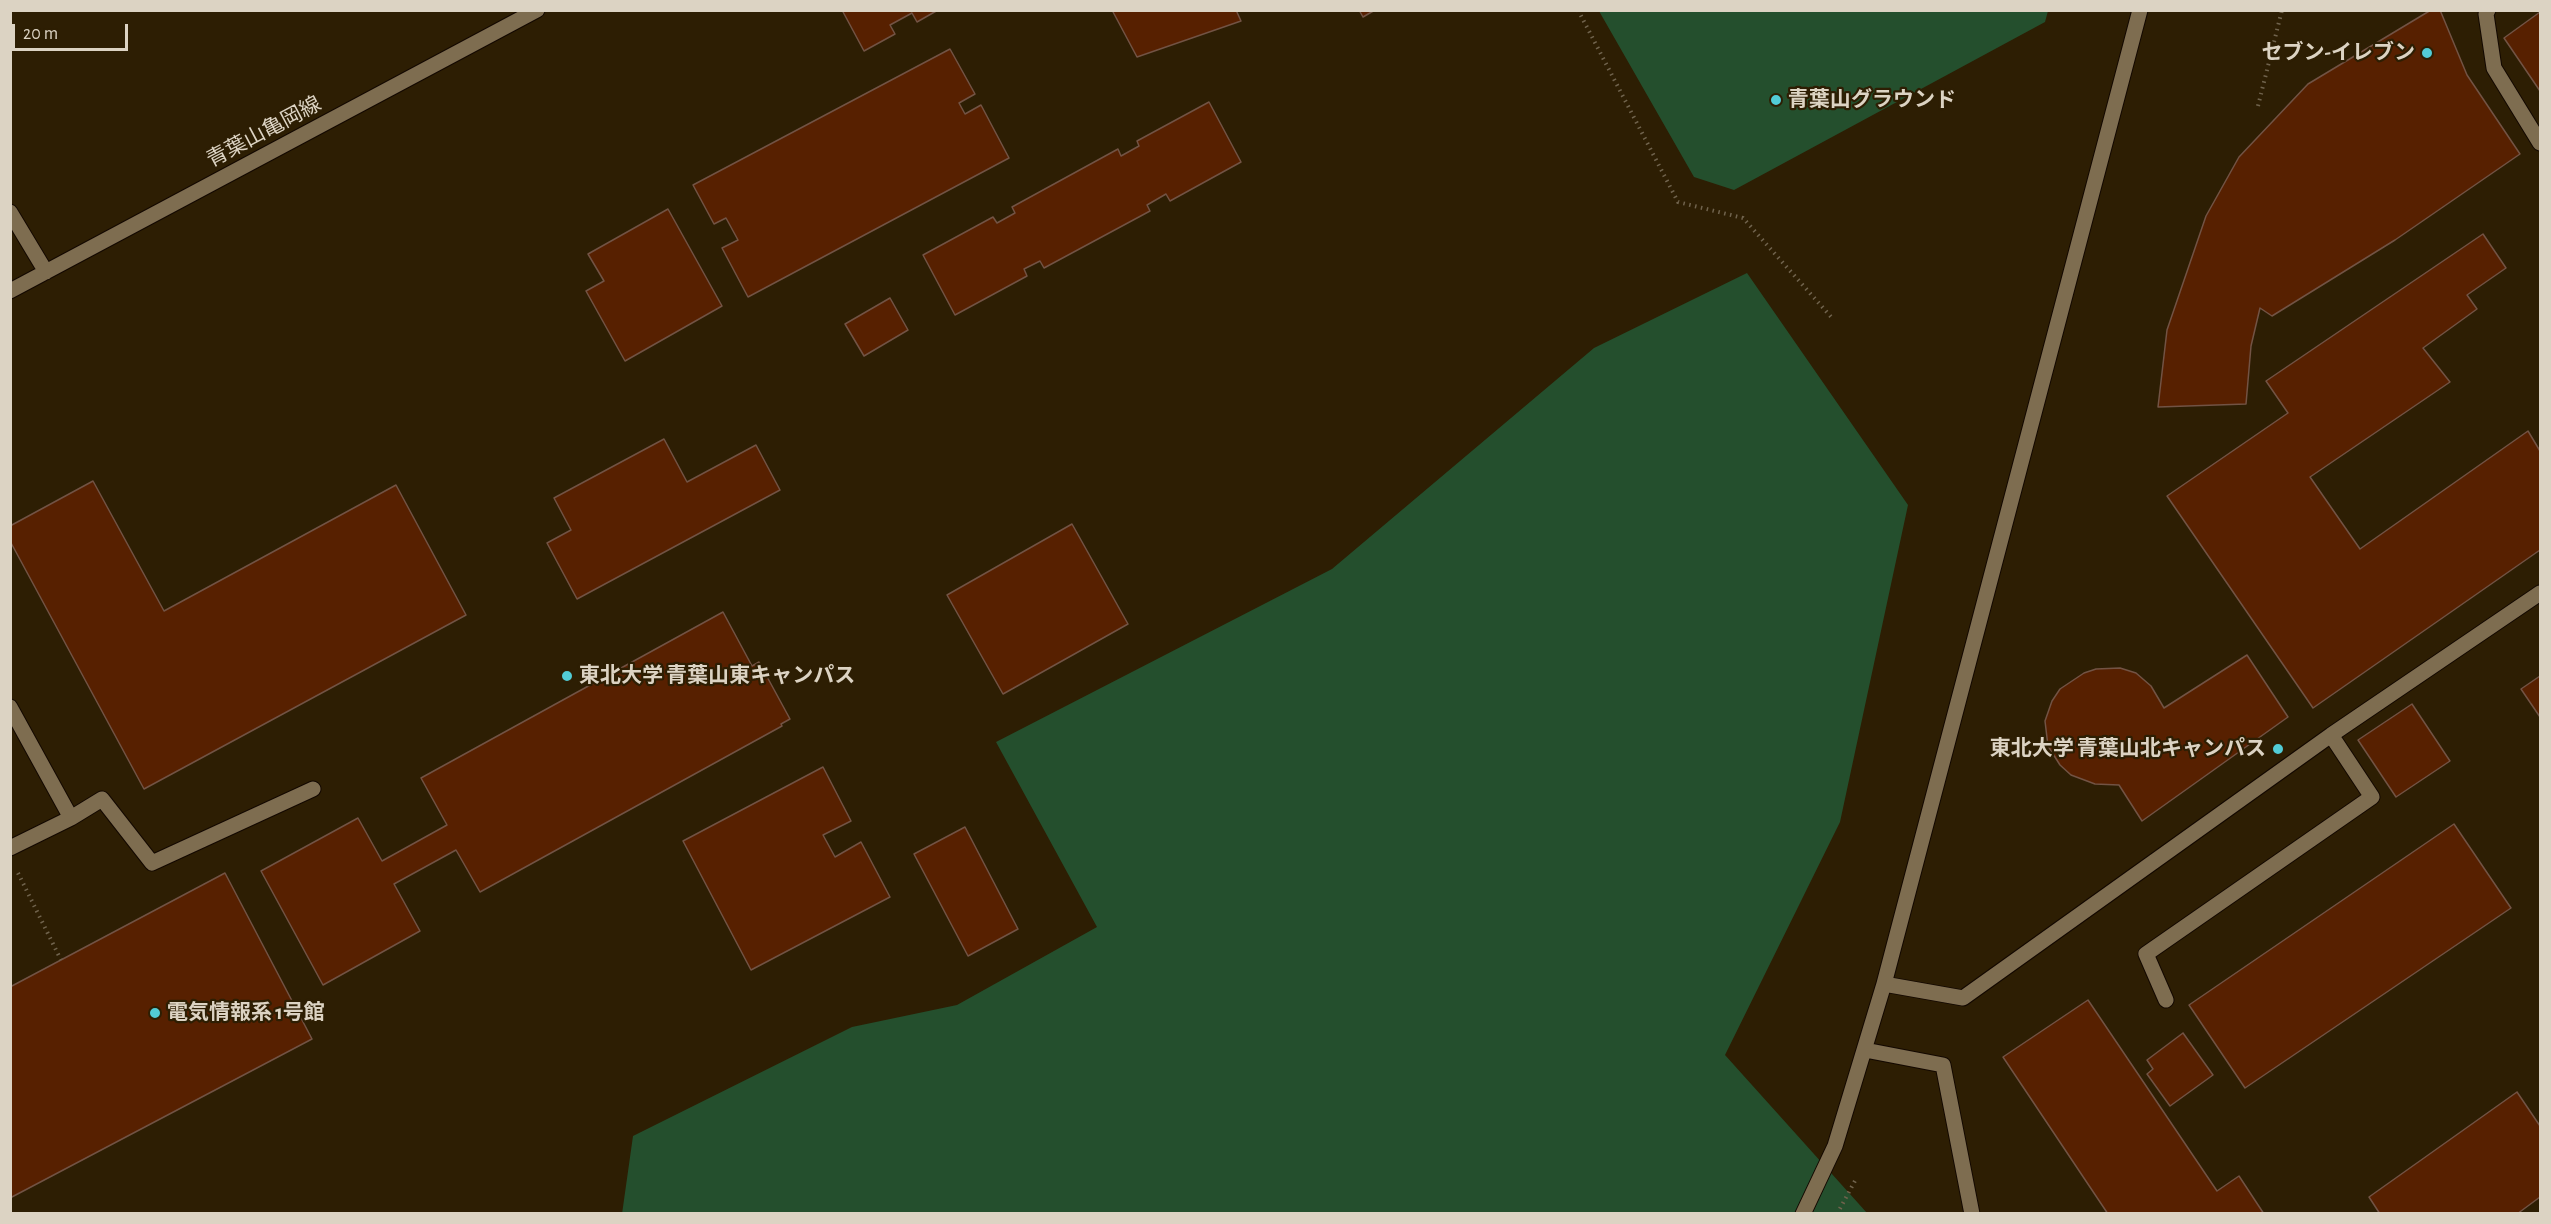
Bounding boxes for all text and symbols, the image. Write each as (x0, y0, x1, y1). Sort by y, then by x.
scale bar (15, 12, 130, 50)
text: 20 m (23, 25, 58, 43)
place label: セブン-イレブン (2262, 40, 2415, 66)
marker: セブン-イレブン (2420, 46, 2434, 60)
place label: 青葉山グラウンド (1788, 87, 1956, 113)
street label: 青葉山亀岡線 (202, 91, 326, 173)
marker: 青葉山グラウンド (1769, 93, 1783, 107)
place label: 東北大学 青葉山東キャンパス (579, 663, 855, 689)
marker: 東北大学 青葉山東キャンパス (560, 669, 574, 683)
place label: 東北大学 青葉山北キャンパス (1990, 736, 2266, 762)
marker: 東北大学 青葉山北キャンパス (2271, 742, 2285, 756)
place label: 電気情報系 1号館 (167, 1000, 325, 1026)
marker: 電気情報系 1号館 (148, 1006, 162, 1020)

